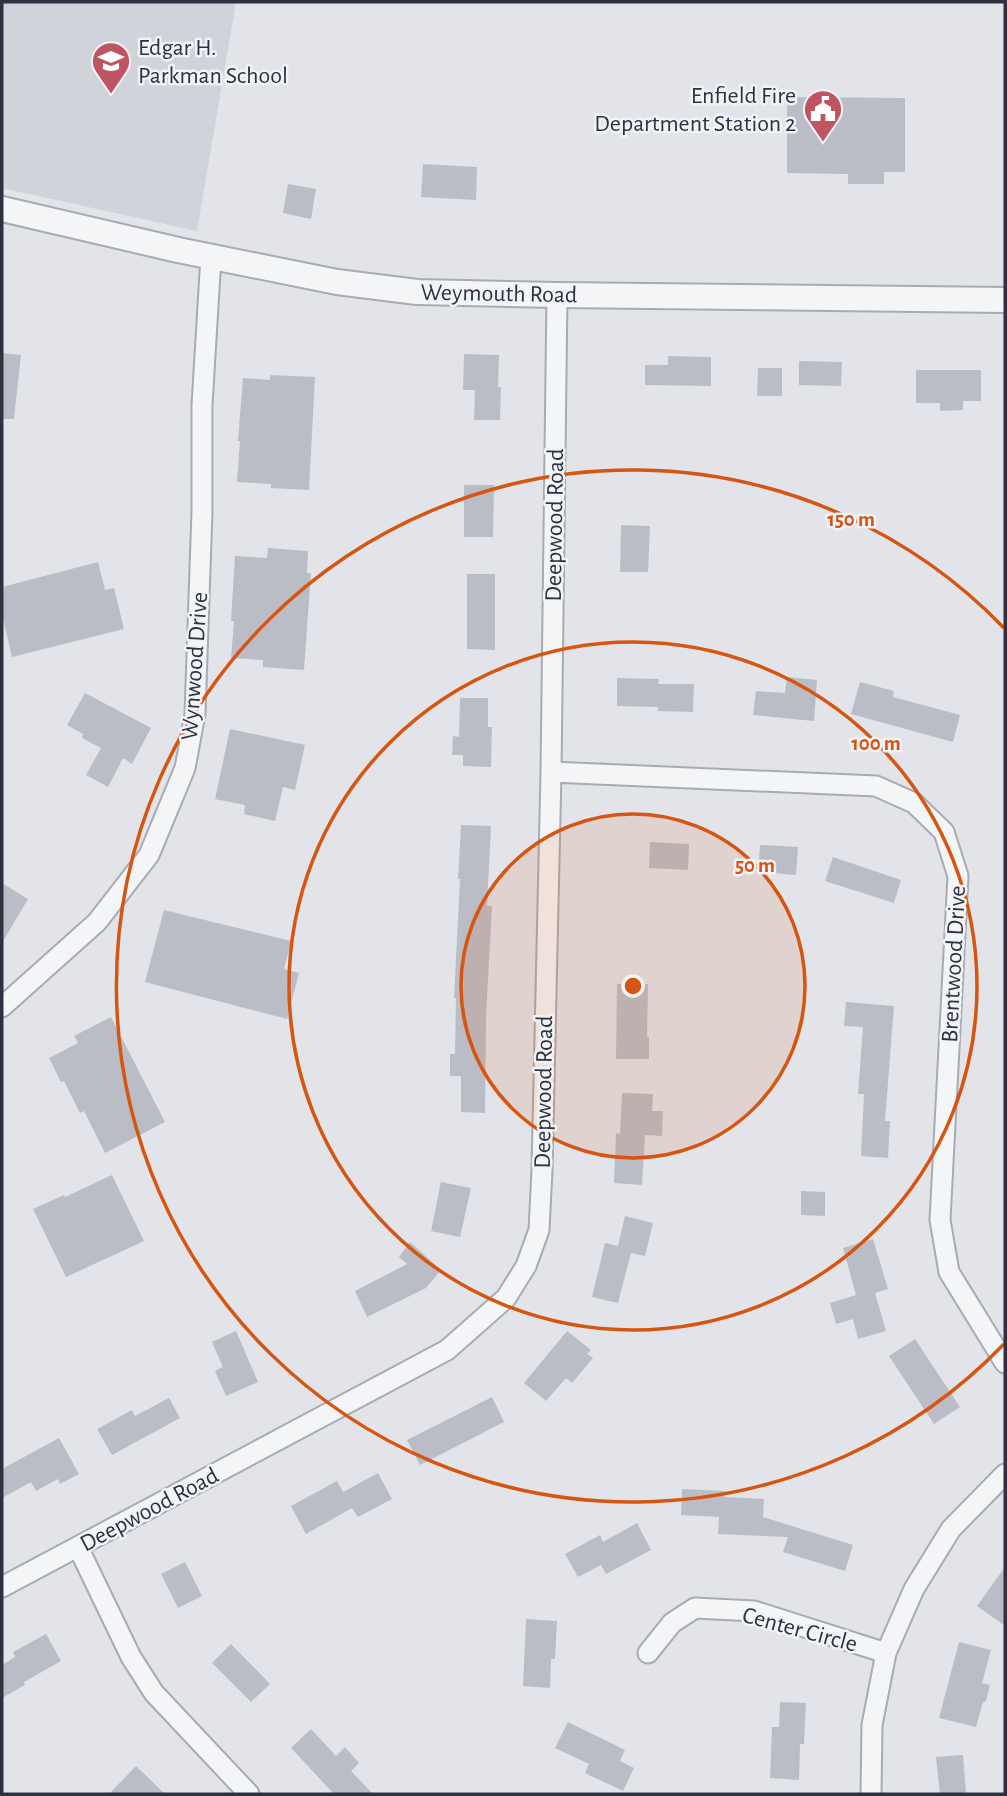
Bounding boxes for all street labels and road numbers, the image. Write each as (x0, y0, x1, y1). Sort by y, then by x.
street label: Weymouth Road (420, 281, 578, 307)
street label: Deepwood Road (542, 448, 568, 602)
street label: Wynwood Drive (178, 591, 212, 741)
street label: Brentwood Drive (938, 885, 970, 1043)
street label: Deepwood Road (531, 1015, 557, 1169)
street label: Deepwood Road (76, 1463, 223, 1556)
street label: Center Circle (740, 1603, 860, 1657)

